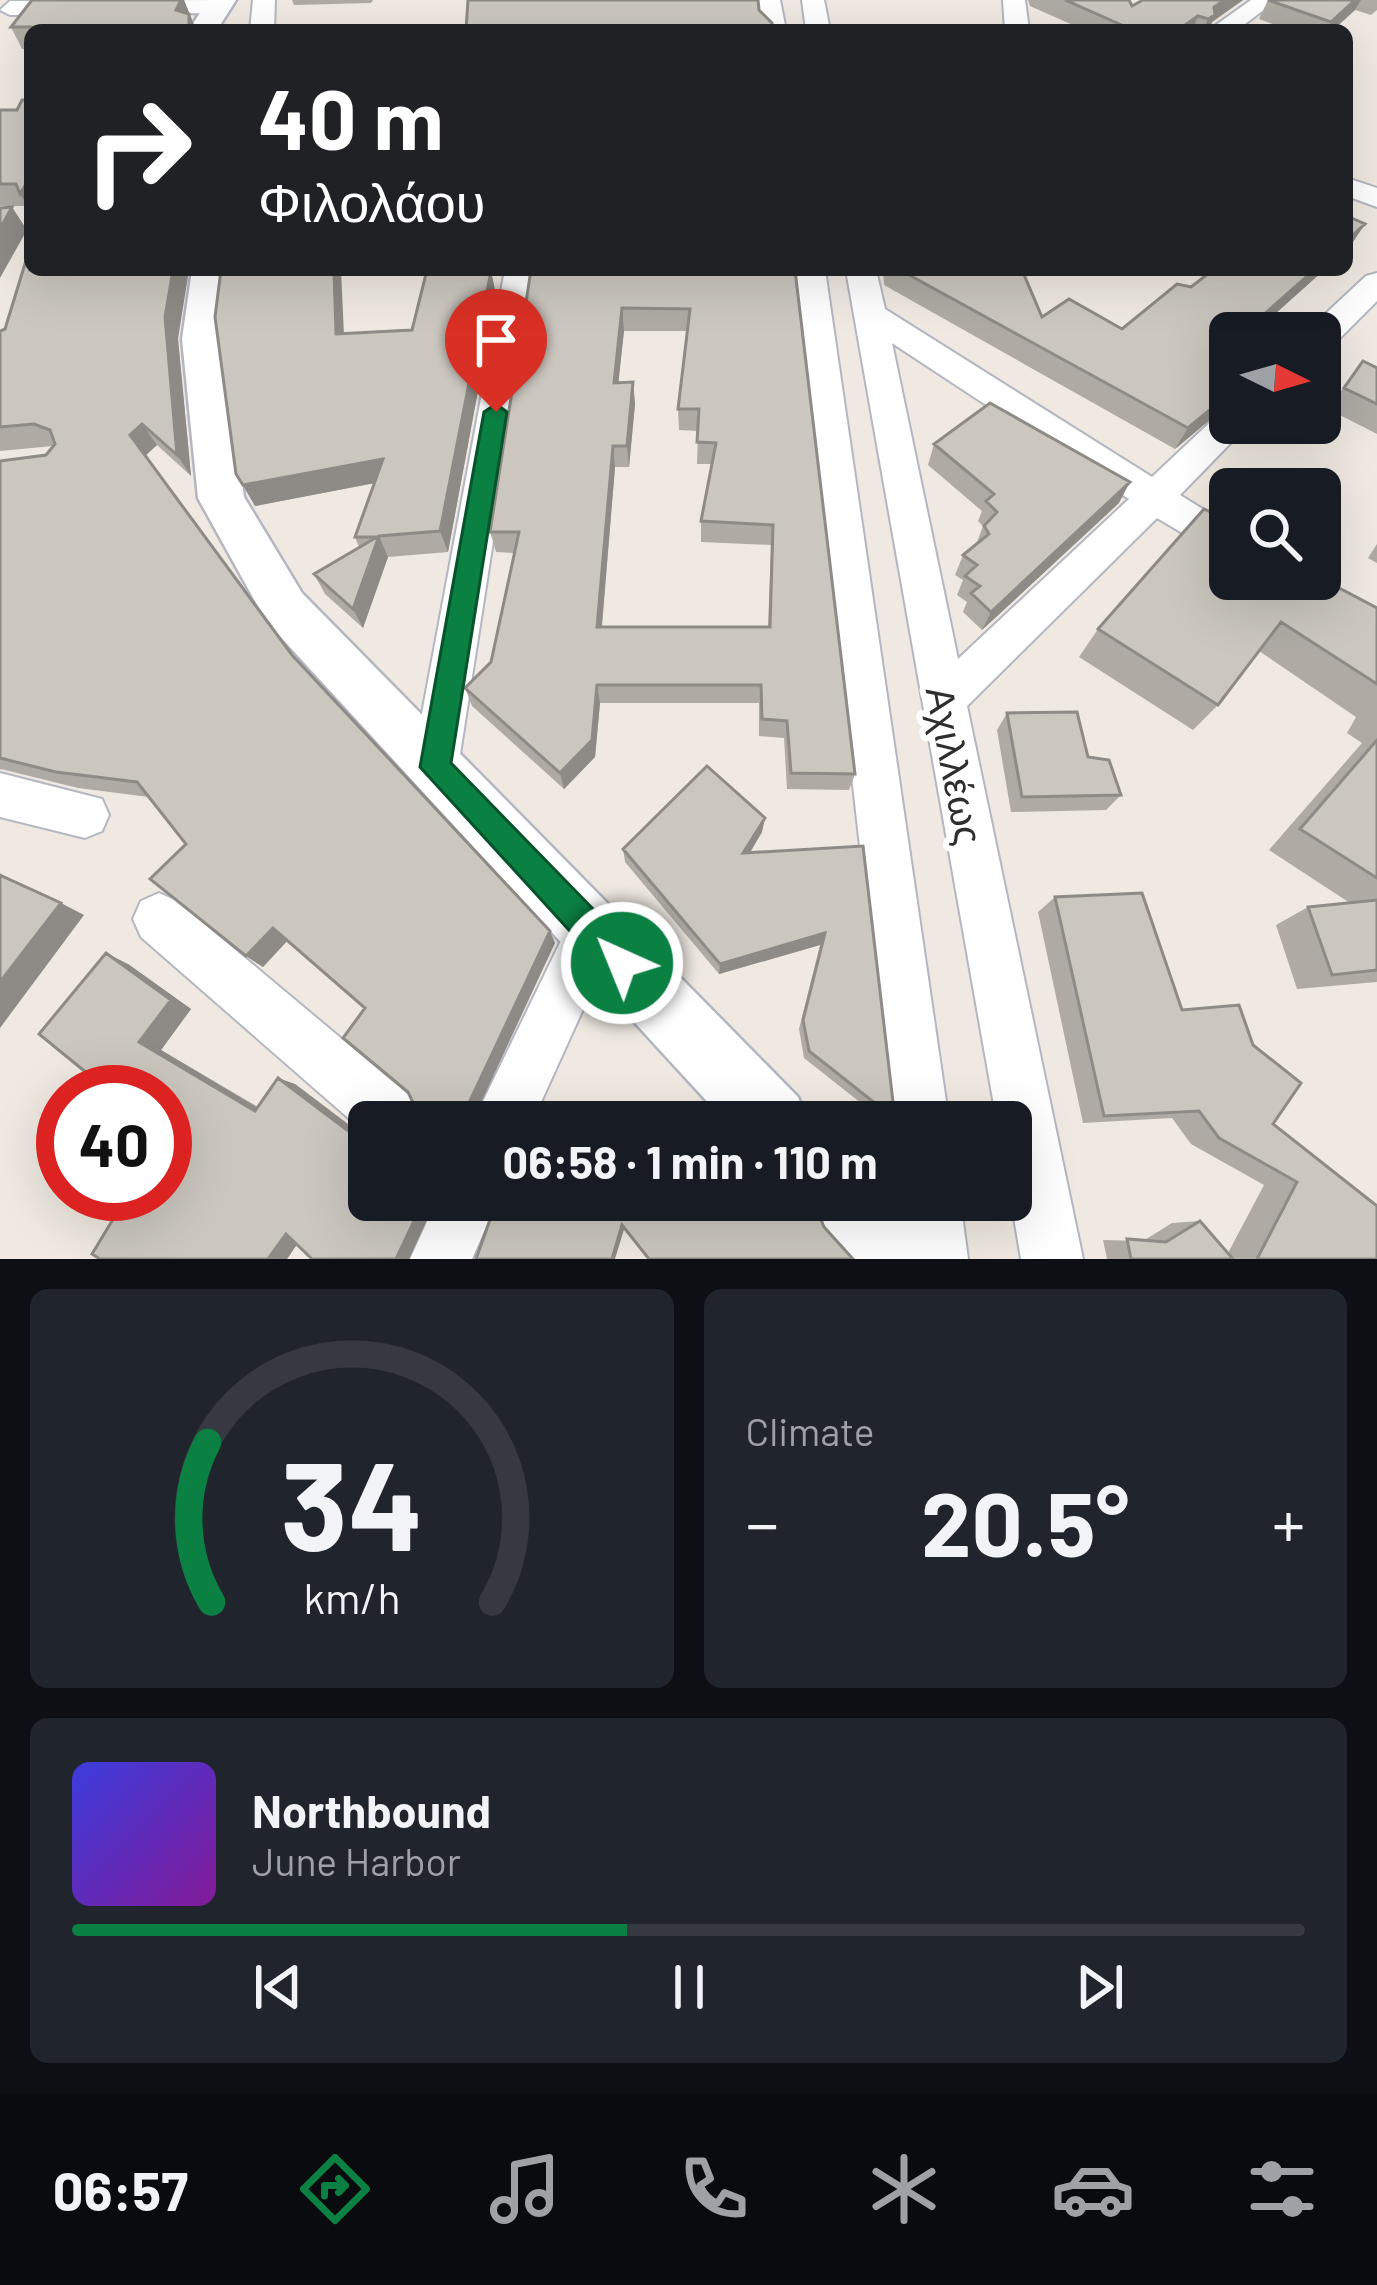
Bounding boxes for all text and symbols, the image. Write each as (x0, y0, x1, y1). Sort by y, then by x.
text: 40 m (258, 66, 444, 167)
icon: right (60, 72, 216, 228)
text: Φιλολάου (258, 168, 485, 233)
pin (445, 289, 547, 412)
icon: arrive (463, 307, 529, 373)
north arrow (1209, 312, 1341, 444)
map controls (1209, 312, 1341, 600)
button: search (1209, 468, 1341, 600)
street label: Αχιλλέως (918, 682, 994, 848)
position arrow (559, 900, 685, 1026)
speed limit sign: 40 (36, 1065, 192, 1221)
text: 06:58 · 1 min · 110 m (503, 1134, 877, 1188)
text: Climate (746, 1407, 875, 1454)
text: 34 (280, 1426, 423, 1576)
text: 20.5° (921, 1467, 1129, 1575)
text: − (746, 1482, 779, 1561)
text: + (1272, 1482, 1305, 1561)
text: km/h (303, 1570, 400, 1622)
text: Northbound (252, 1783, 491, 1837)
text: June Harbor (252, 1837, 461, 1884)
icon: previous (245, 1954, 311, 2020)
icon: pause (656, 1954, 722, 2020)
icon: next (1067, 1954, 1133, 2020)
icon: directions (293, 2147, 377, 2231)
icon: music (483, 2147, 567, 2231)
icon: phone (672, 2147, 756, 2231)
icon: climate (862, 2147, 946, 2231)
icon: car (1051, 2147, 1135, 2231)
icon: filters (1240, 2147, 1324, 2231)
text: 06:57 (53, 2157, 188, 2222)

